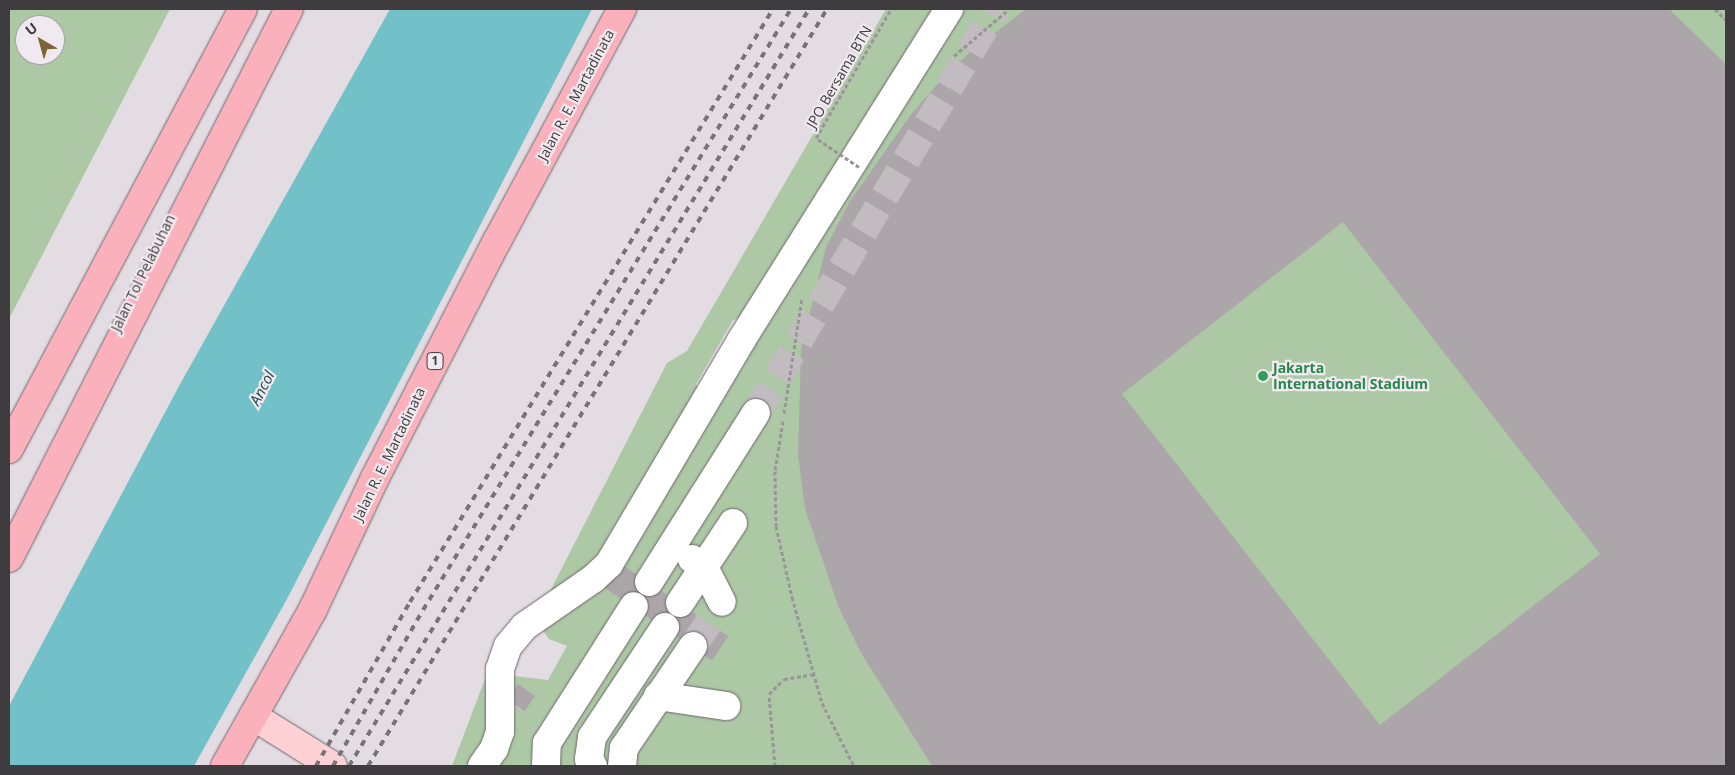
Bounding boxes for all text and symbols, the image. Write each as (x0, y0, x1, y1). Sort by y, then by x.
north arrow (15, 15, 65, 65)
text: U (21, 18, 41, 39)
street label: JPO Bersama BTN (803, 23, 875, 131)
street label: Jalan R. E. Martadinata (534, 27, 618, 163)
street label: Jalan Tol Pelabuhan (107, 212, 179, 334)
road number: 1 (426, 352, 444, 371)
place label: Jakarta International Stadium (1273, 360, 1428, 392)
water label: Ancol (246, 368, 278, 408)
marker: Jakarta International Stadium (1257, 370, 1269, 382)
street label: Jalan R. E. Martadinata (349, 385, 429, 523)

